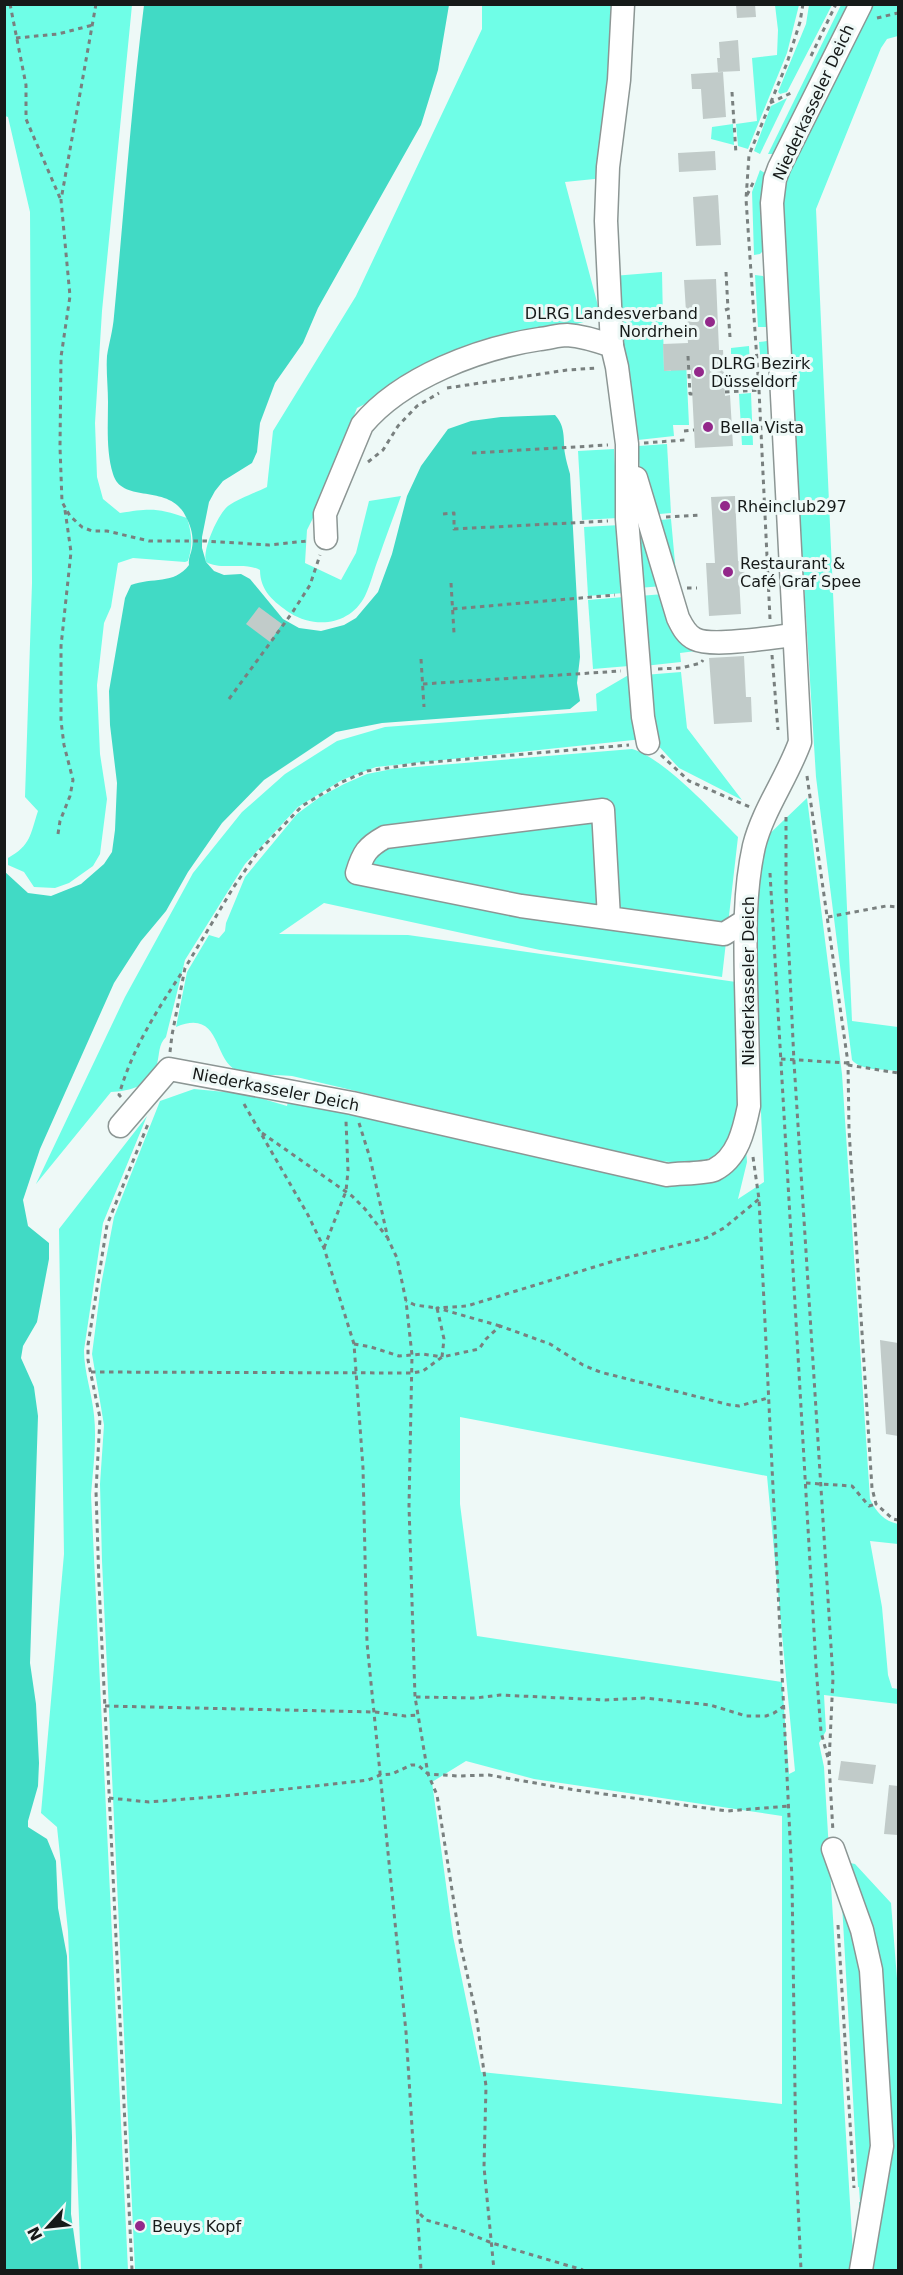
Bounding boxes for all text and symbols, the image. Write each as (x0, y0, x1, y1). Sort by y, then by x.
street label: Niederkasseler Deich (769, 21, 858, 183)
place label: DLRG Landesverband Nordrhein (525, 304, 698, 341)
marker: DLRG Landesverband Nordrhein (703, 315, 717, 329)
place label: DLRG Bezirk Düsseldorf (711, 354, 811, 391)
marker: DLRG Bezirk Düsseldorf (692, 365, 706, 379)
place label: Bella Vista (720, 418, 804, 437)
marker: Bella Vista (701, 420, 715, 434)
place label: Rheinclub297 (737, 497, 847, 516)
marker: Rheinclub297 (718, 499, 732, 513)
place label: Restaurant & Café Graf Spee (740, 554, 861, 591)
marker: Restaurant & Café Graf Spee (721, 565, 735, 579)
street label: Niederkasseler Deich (739, 896, 758, 1066)
street label: Niederkasseler Deich (191, 1064, 361, 1115)
north arrow (18, 2197, 78, 2257)
place label: Beuys Kopf (152, 2217, 241, 2236)
marker: Beuys Kopf (133, 2219, 147, 2233)
text: N (24, 2223, 47, 2244)

